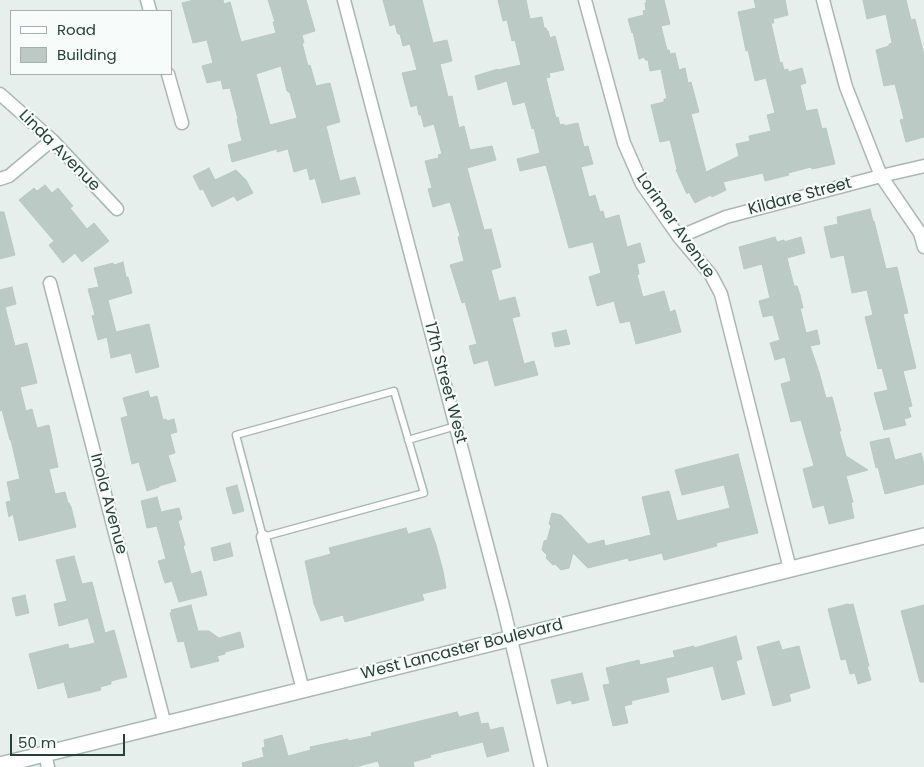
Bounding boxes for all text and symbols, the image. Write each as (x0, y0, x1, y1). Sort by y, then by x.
legend (10, 10, 172, 75)
text: Road (57, 19, 96, 40)
text: Building (57, 44, 117, 65)
street label: Linda Avenue (14, 106, 104, 196)
street label: Lorimer Avenue (632, 170, 718, 282)
street label: Kildare Street (746, 174, 854, 220)
street label: 17th Street West (420, 320, 470, 446)
street label: Inola Avenue (85, 452, 131, 556)
street label: West Lancaster Boulevard (359, 616, 565, 684)
scale bar (12, 724, 128, 756)
text: 50 m (18, 732, 56, 753)

